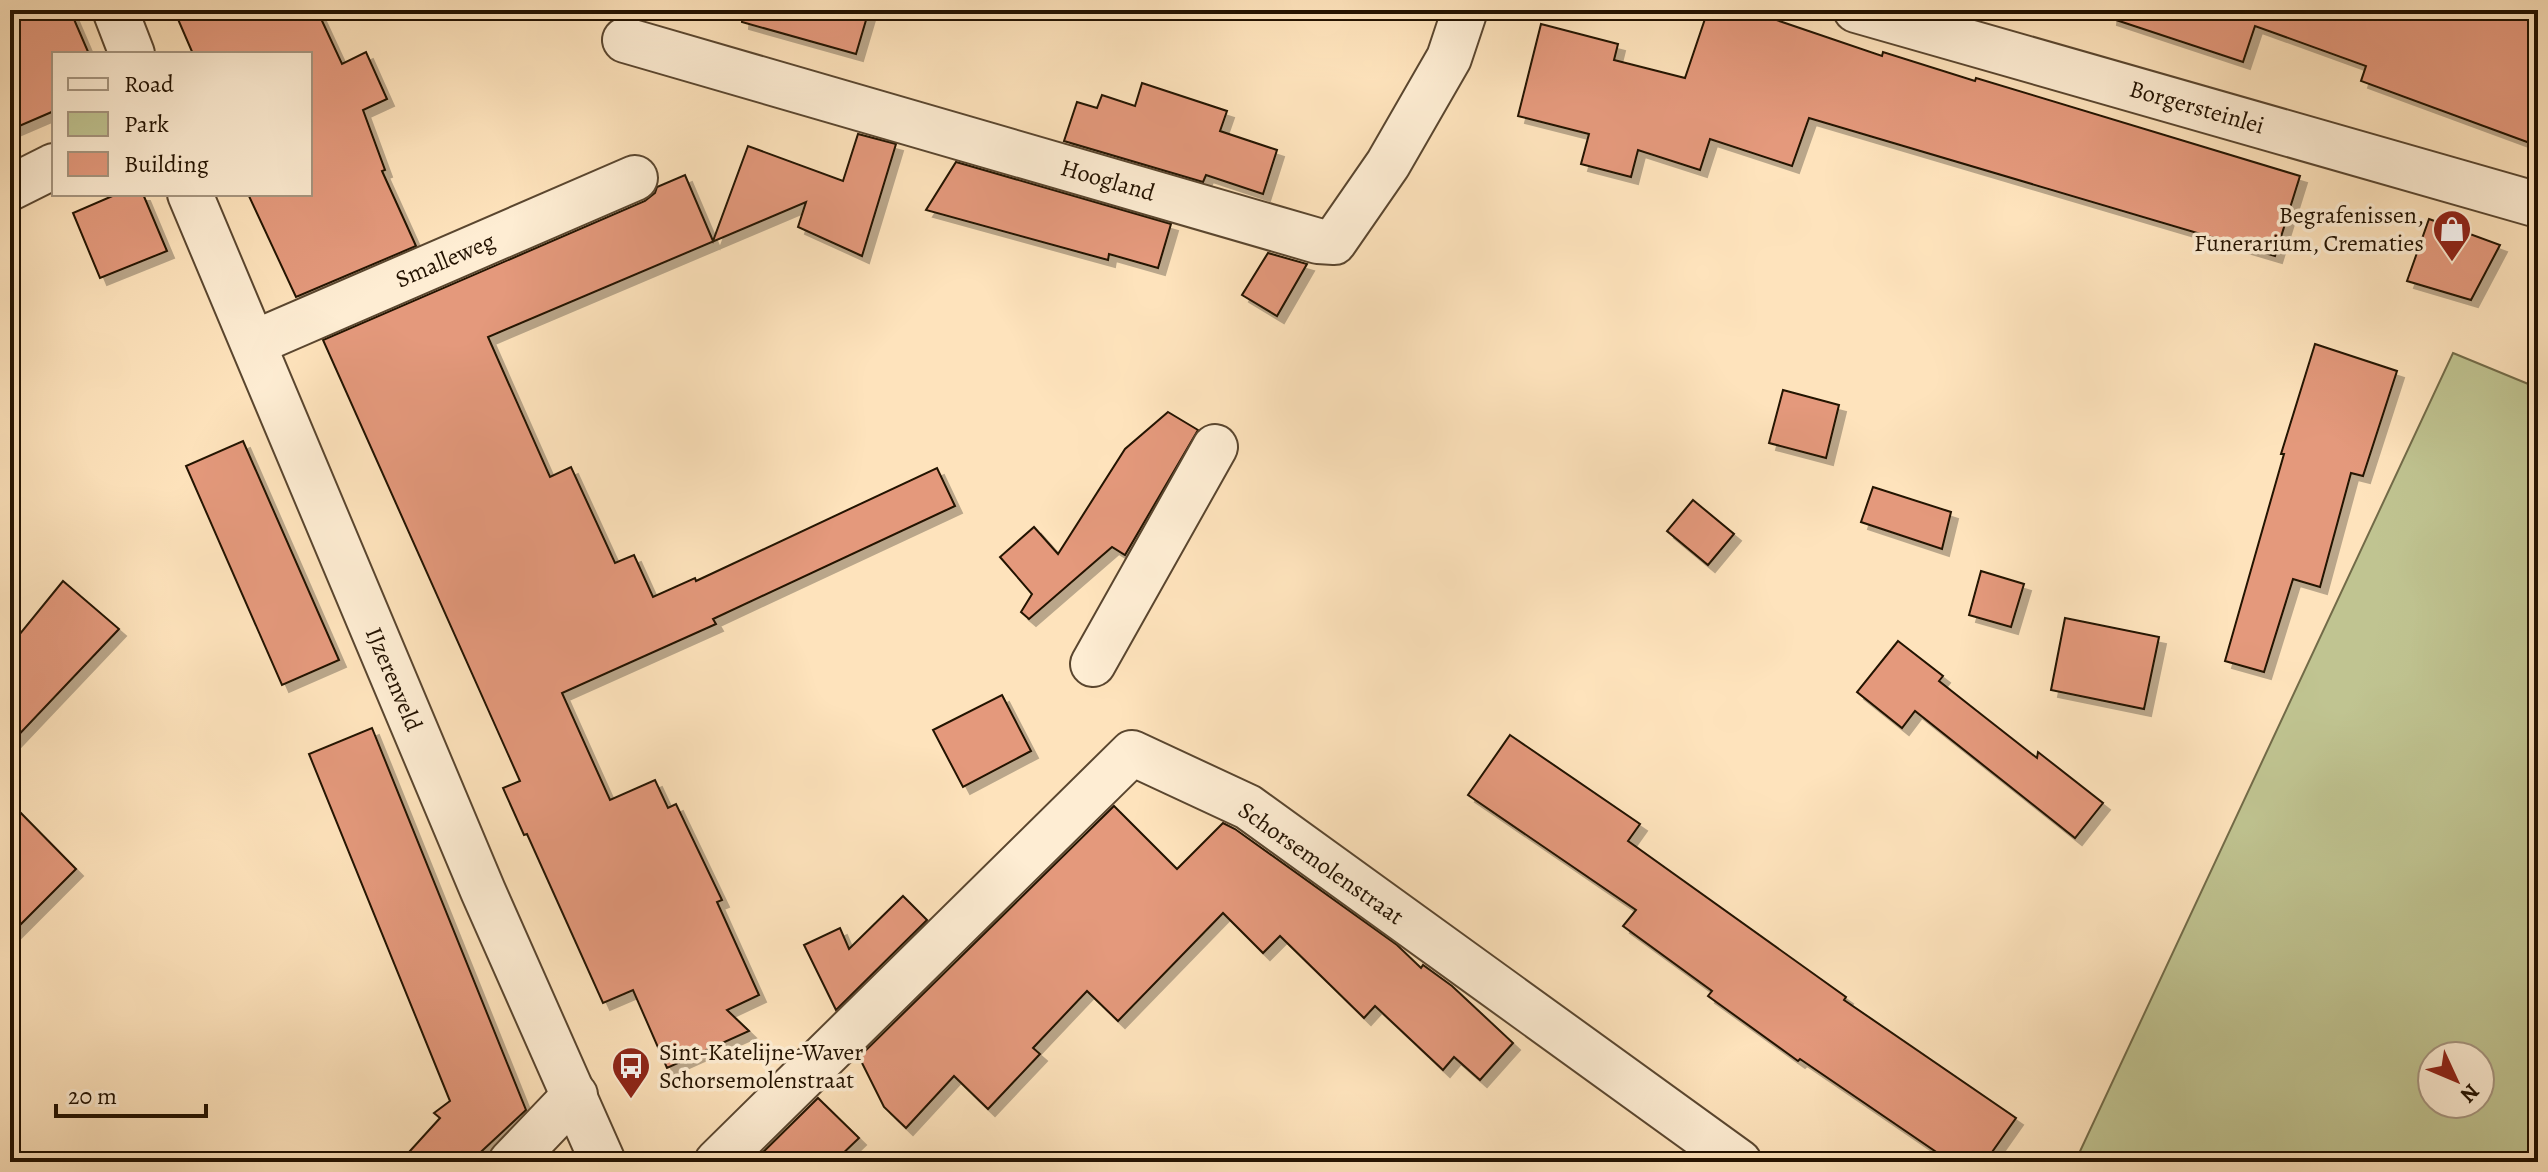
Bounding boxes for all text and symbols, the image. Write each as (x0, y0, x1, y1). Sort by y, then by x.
legend (52, 52, 312, 196)
text: Road (124, 68, 174, 100)
street label: Borgersteinlei (2126, 72, 2268, 142)
text: Park (124, 108, 169, 140)
text: Building (124, 148, 209, 180)
street label: Hoogland (1057, 151, 1159, 209)
place label: Begrafenissen, Funerarium, Crematies (2194, 199, 2424, 259)
shop icon: Begrafenissen, Funerarium, Crematies (2431, 208, 2473, 263)
street label: Smalleweg (390, 225, 500, 295)
street label: IJzerenveld (358, 622, 430, 736)
street label: Schorsemolenstraat (1232, 794, 1410, 932)
place label: Sint-Katelijne-Waver Schorsemolenstraat (659, 1036, 864, 1096)
north arrow (2416, 1040, 2496, 1120)
bus stop icon: Sint-Katelijne-Waver Schorsemolenstraat (610, 1045, 652, 1100)
scale bar (56, 1068, 206, 1118)
text: N (2453, 1077, 2486, 1109)
text: 20 m (68, 1080, 117, 1112)

